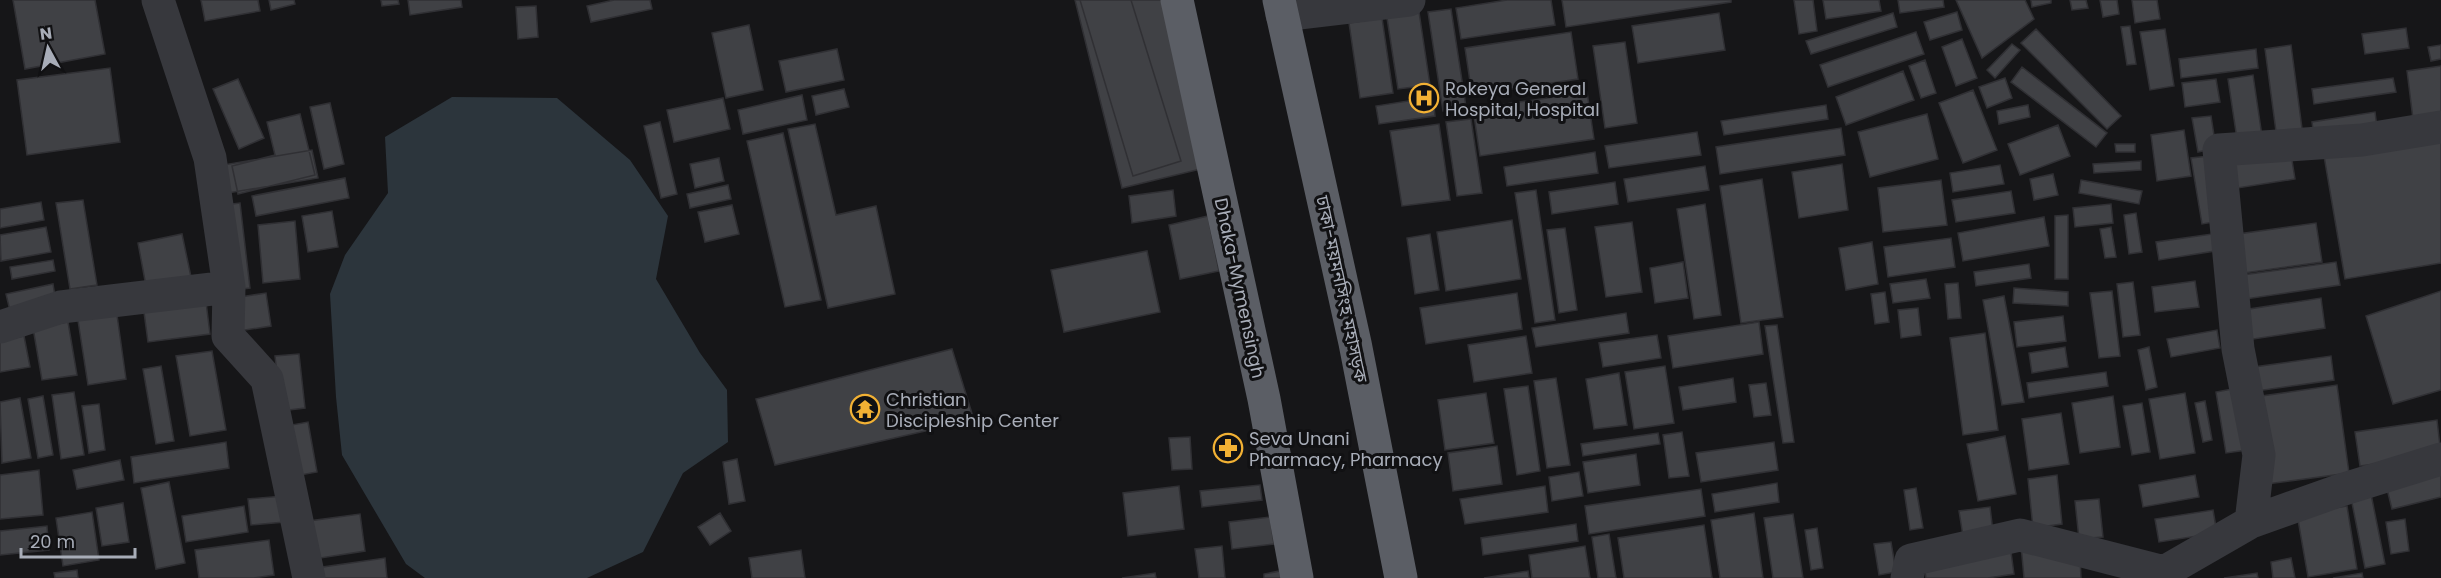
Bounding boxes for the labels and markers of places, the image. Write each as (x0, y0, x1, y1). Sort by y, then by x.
place label: Rokeya General Hospital, Hospital (1445, 76, 1600, 122)
hospital icon: Rokeya General Hospital, Hospital (1408, 82, 1440, 114)
place label: Christian Discipleship Center (886, 387, 1059, 433)
temple icon: Christian Discipleship Center (849, 393, 881, 425)
place label: Seva Unani Pharmacy, Pharmacy (1249, 426, 1443, 472)
pharmacy icon: Seva Unani Pharmacy, Pharmacy (1212, 432, 1244, 464)

